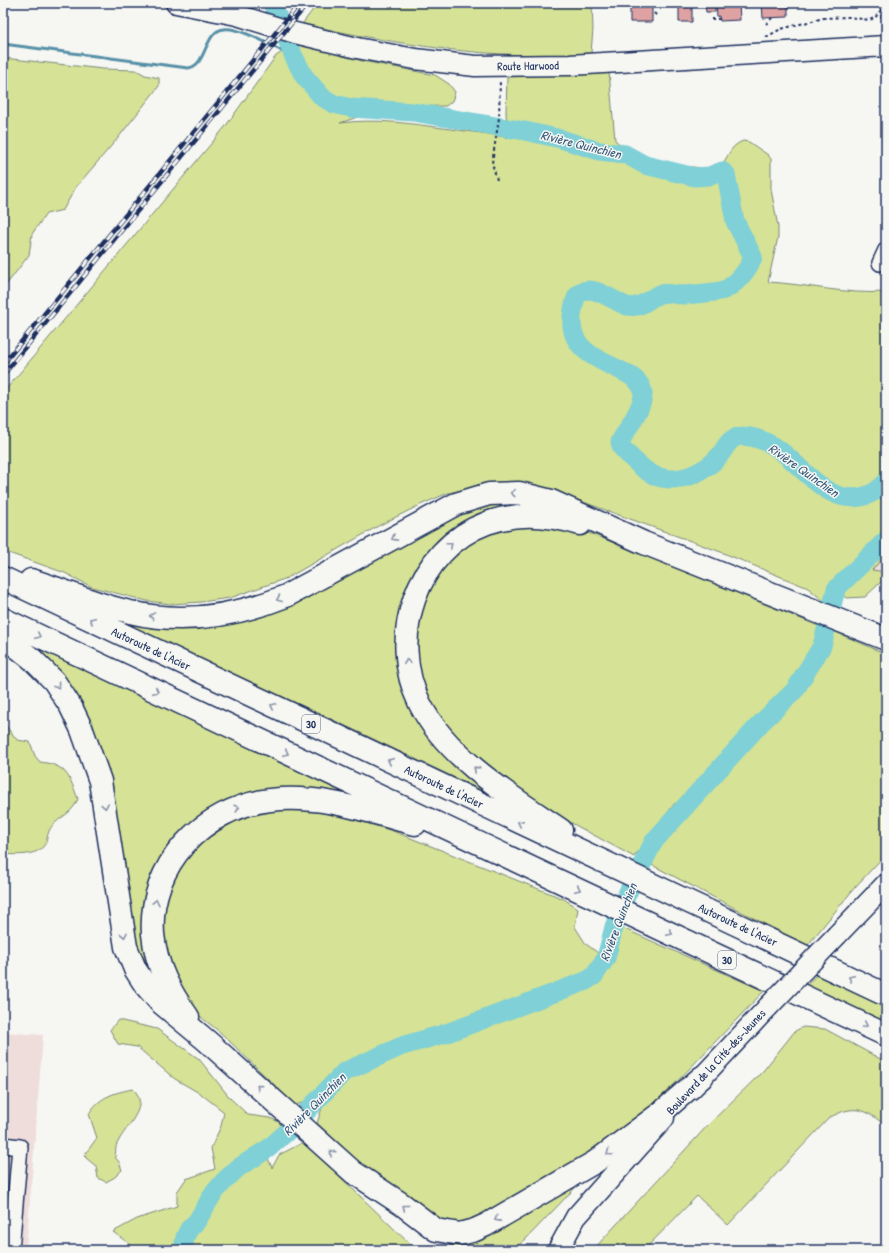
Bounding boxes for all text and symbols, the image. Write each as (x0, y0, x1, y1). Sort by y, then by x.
street label: Route Harwood (497, 56, 559, 75)
water label: Rivière Quinchien (539, 125, 624, 163)
water label: Rivière Quinchien (765, 439, 844, 502)
one-way arrow (510, 489, 516, 497)
one-way arrow (391, 533, 398, 541)
one-way arrow (446, 542, 453, 549)
one-way arrow (275, 594, 282, 602)
one-way arrow (149, 613, 155, 621)
one-way arrow (88, 617, 96, 625)
street label: Autoroute de l'Acier (109, 623, 194, 674)
one-way arrow (34, 631, 42, 639)
one-way arrow (403, 659, 412, 665)
one-way arrow (53, 682, 60, 689)
one-way arrow (152, 686, 159, 694)
one-way arrow (269, 703, 277, 711)
road number: 30 (302, 715, 320, 733)
one-way arrow (282, 748, 289, 756)
one-way arrow (387, 758, 395, 766)
street label: Autoroute de l'Acier (402, 761, 487, 812)
one-way arrow (473, 766, 480, 773)
one-way arrow (100, 803, 109, 809)
one-way arrow (233, 804, 240, 813)
one-way arrow (517, 820, 525, 828)
water label: Rivière Quinchien (595, 879, 642, 964)
one-way arrow (573, 884, 581, 892)
one-way arrow (151, 899, 159, 905)
street label: Autoroute de l'Acier (696, 899, 781, 950)
one-way arrow (666, 928, 673, 936)
one-way arrow (119, 932, 128, 938)
road number: 30 (718, 951, 736, 969)
one-way arrow (847, 975, 855, 983)
street label: Boulevard de la Cité-des-Jeunes (662, 1005, 769, 1118)
one-way arrow (860, 1020, 868, 1028)
water label: Rivière Quinchien (279, 1068, 350, 1139)
one-way arrow (256, 1084, 263, 1091)
one-way arrow (606, 1148, 613, 1156)
one-way arrow (329, 1150, 337, 1158)
one-way arrow (403, 1205, 410, 1212)
one-way arrow (494, 1214, 501, 1221)

